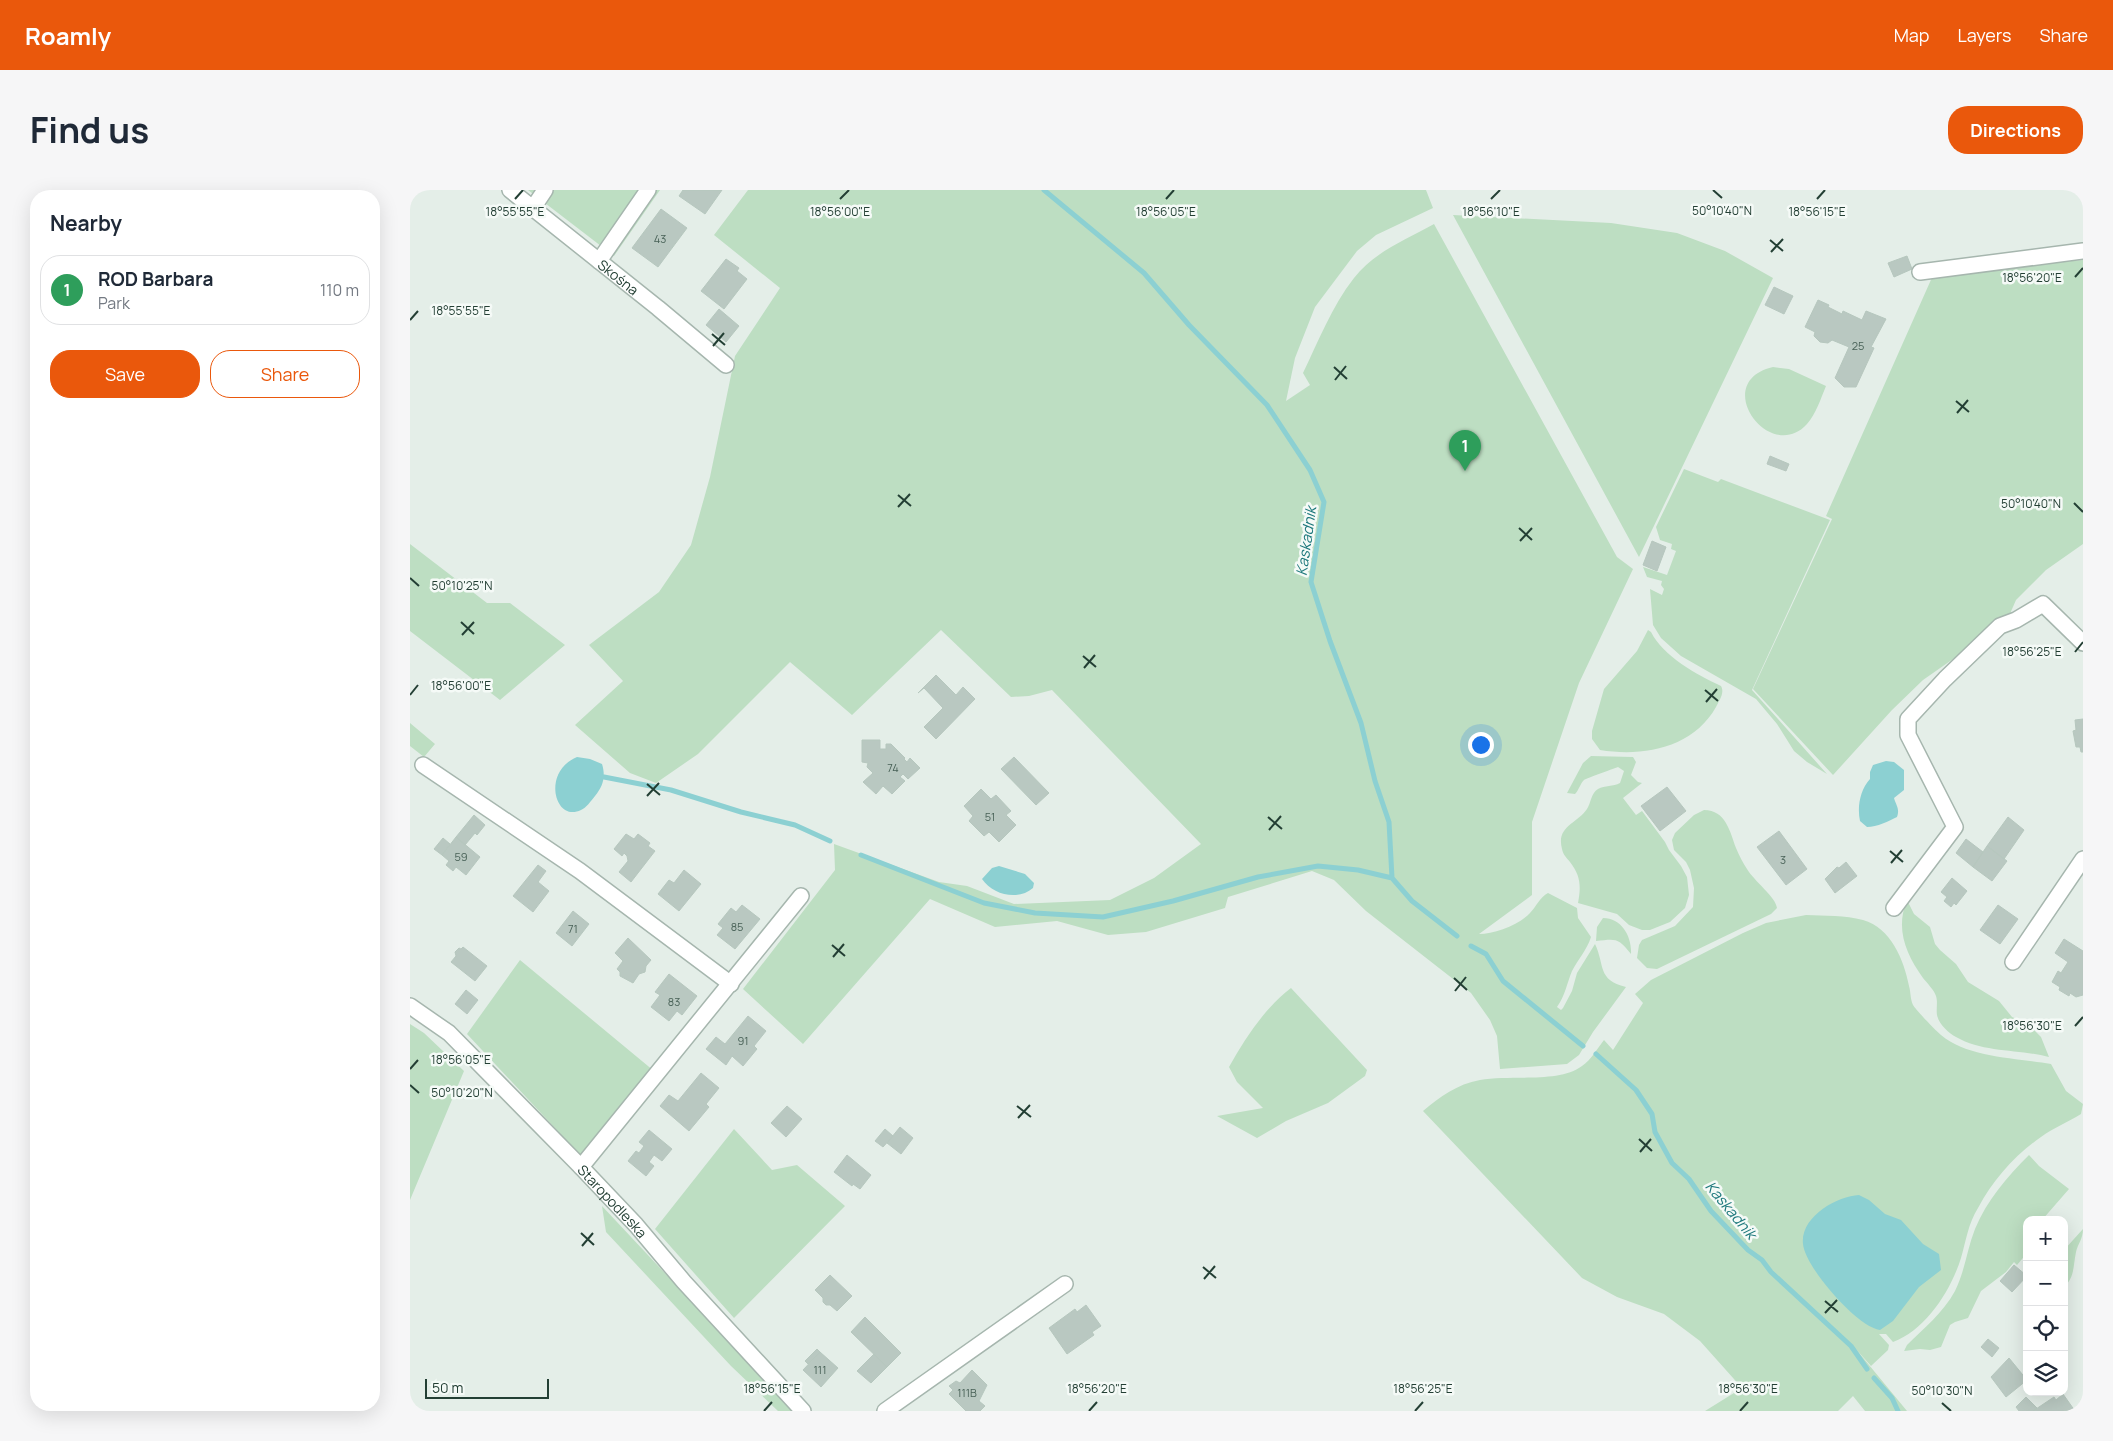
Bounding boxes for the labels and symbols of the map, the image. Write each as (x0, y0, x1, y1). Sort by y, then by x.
text: 50°10'40"N (1692, 202, 1752, 219)
text: 18°55'55"E (486, 203, 545, 220)
text: 18°56'00"E (810, 203, 870, 220)
text: 18°56'05"E (1136, 203, 1196, 220)
text: 18°56'10"E (1462, 203, 1520, 220)
text: 18°56'15"E (1788, 203, 1846, 220)
house number: 43 (654, 231, 666, 246)
street label: Skośna (594, 255, 643, 299)
text: 18°56'20"E (2002, 269, 2062, 286)
text: 18°55'55"E (432, 302, 491, 319)
house number: 25 (1852, 338, 1864, 353)
pin: 1 (1449, 430, 1481, 471)
text: 50°10'40"N (2001, 495, 2061, 512)
water label: Kaskadnik (1291, 503, 1322, 577)
text: 50°10'25"N (432, 577, 492, 594)
text: 18°56'25"E (2002, 643, 2062, 660)
text: 18°56'00"E (431, 677, 491, 694)
your location (1468, 732, 1494, 758)
house number: 74 (887, 760, 899, 775)
house number: 51 (985, 809, 995, 824)
house number: 59 (454, 849, 468, 864)
house number: 3 (1780, 852, 1786, 867)
house number: 85 (731, 919, 743, 934)
house number: 71 (568, 921, 578, 936)
house number: 83 (668, 994, 680, 1009)
text: 18°56'30"E (2002, 1017, 2062, 1034)
house number: 91 (737, 1033, 749, 1048)
text: 18°56'05"E (431, 1051, 491, 1068)
text: 50°10'20"N (431, 1084, 493, 1101)
street label: Staropodleska (574, 1160, 652, 1241)
water label: Kaskadnik (1701, 1177, 1763, 1245)
house number: 111 (814, 1362, 826, 1377)
scale bar (425, 1376, 549, 1399)
text: 18°56'15"E (743, 1380, 801, 1397)
text: 18°56'20"E (1067, 1380, 1127, 1397)
text: 18°56'25"E (1393, 1380, 1453, 1397)
text: 18°56'30"E (1718, 1380, 1778, 1397)
text: 50°10'30"N (1911, 1382, 1973, 1399)
house number: 111B (957, 1385, 977, 1400)

